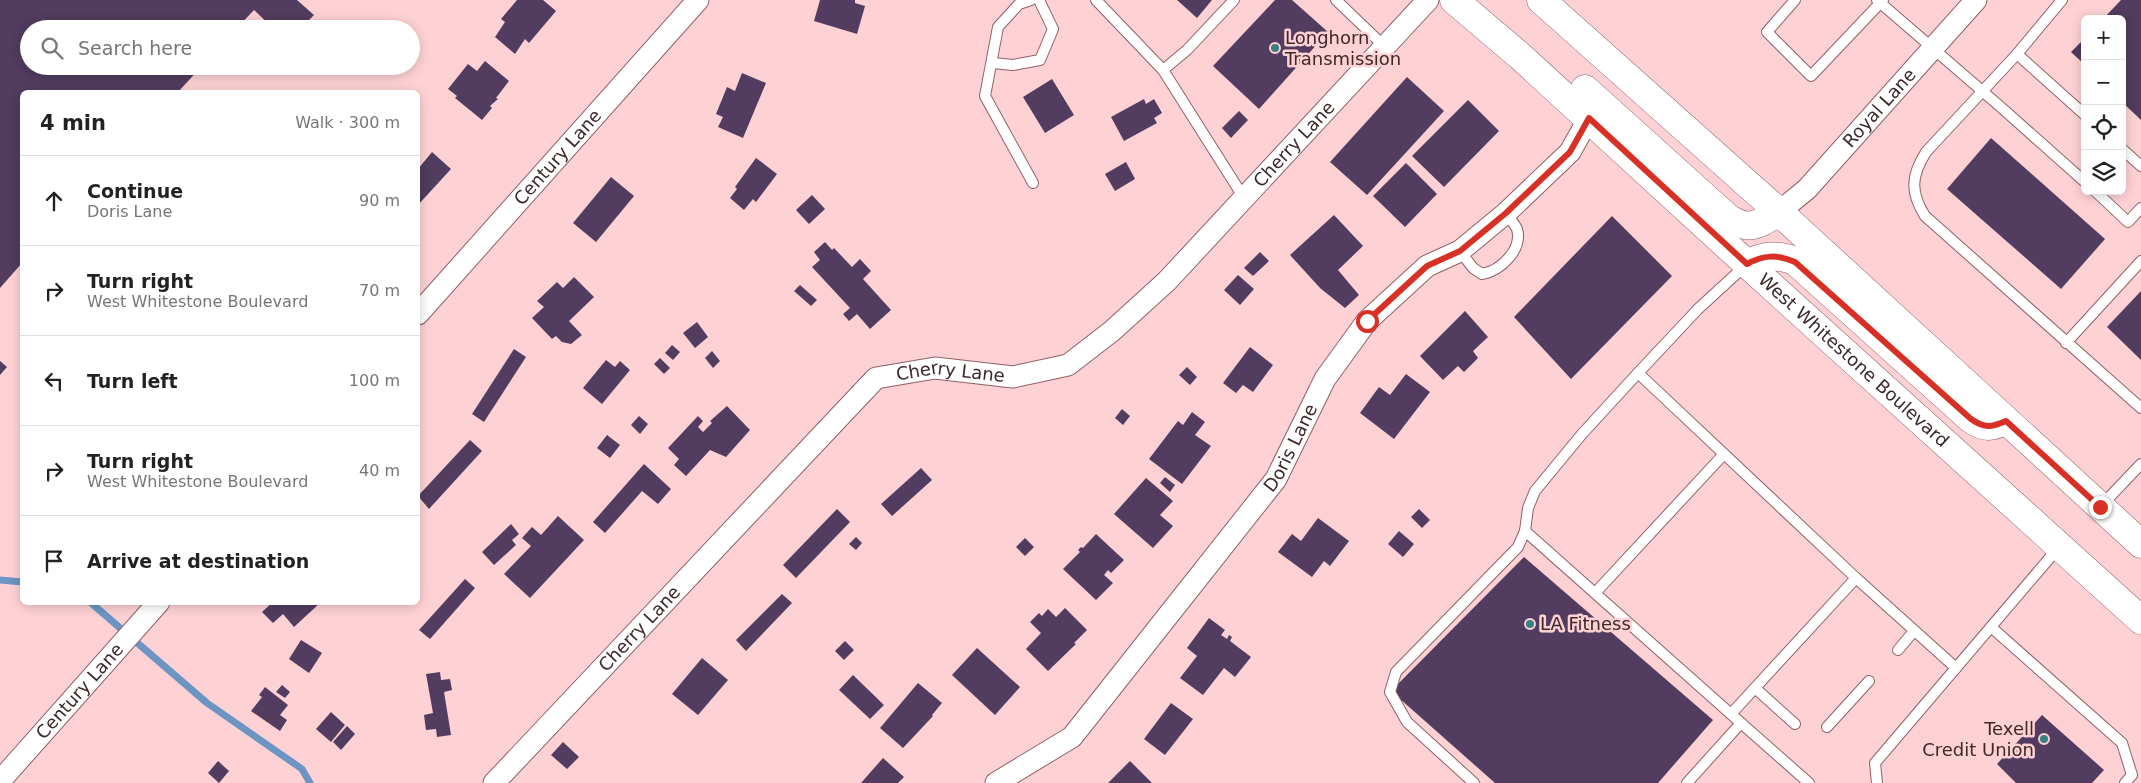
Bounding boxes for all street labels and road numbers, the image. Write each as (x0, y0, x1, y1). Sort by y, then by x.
street label: Royal Lane (1838, 64, 1920, 151)
street label: Cherry Lane (1249, 97, 1339, 191)
street label: Century Lane (509, 105, 605, 209)
street label: West Whitestone Boulevard (1754, 269, 1953, 451)
street label: Cherry Lane (894, 357, 1006, 386)
street label: Doris Lane (1259, 400, 1321, 496)
street label: Cherry Lane (594, 581, 684, 675)
street label: Century Lane (31, 639, 127, 743)

